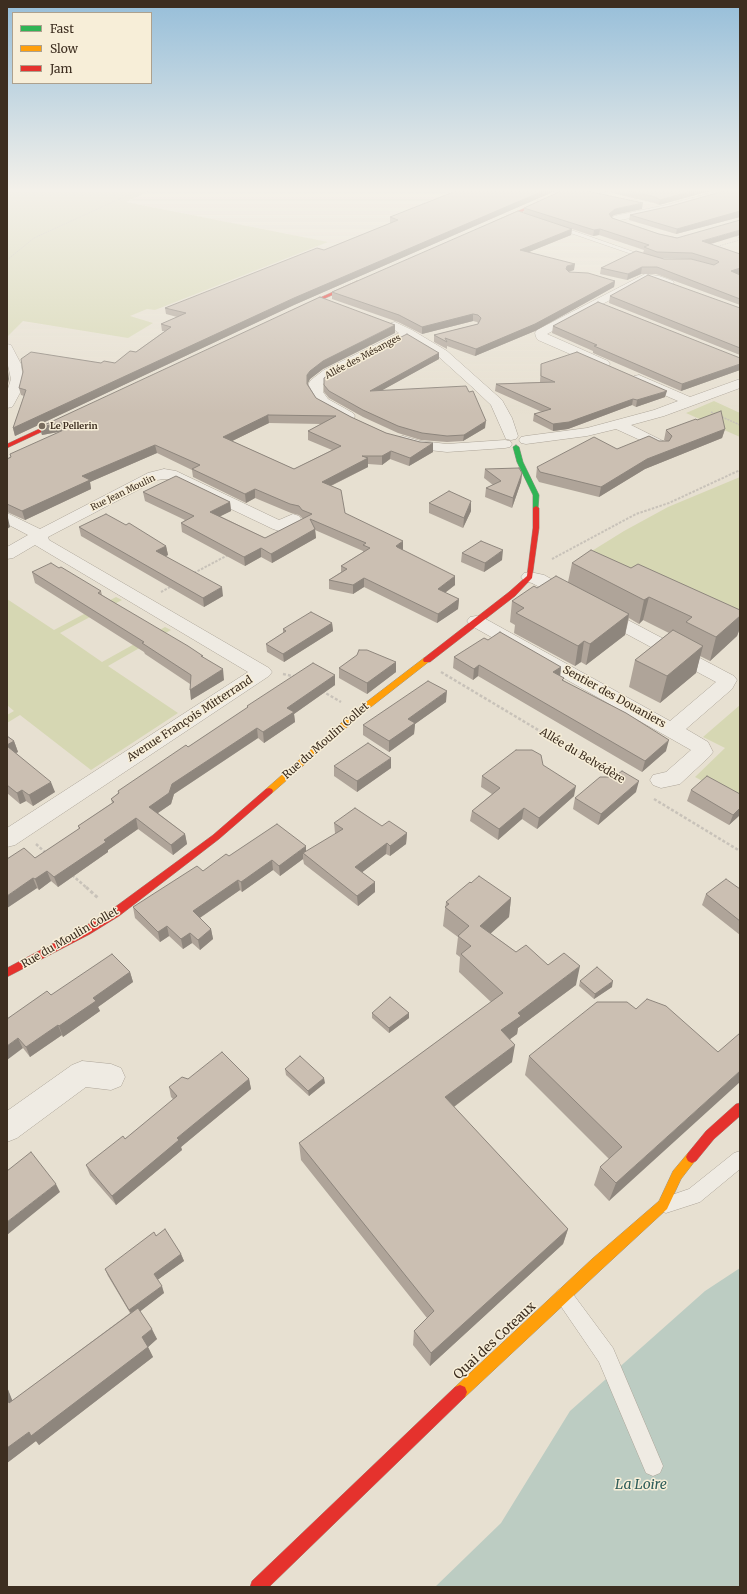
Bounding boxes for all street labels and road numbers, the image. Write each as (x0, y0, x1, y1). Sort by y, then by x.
street label: Allée des Mésanges (323, 333, 403, 381)
street label: Rue Jean Moulin (89, 473, 157, 513)
street label: Sentier des Douaniers (560, 663, 668, 731)
street label: Avenue François Mitterrand (125, 673, 255, 765)
street label: Rue du Moulin Collet (280, 700, 372, 782)
street label: Allée du Belvédère (537, 725, 627, 787)
street label: Rue du Moulin Collet (19, 905, 121, 971)
street label: Quai des Coteaux (451, 1299, 539, 1383)

